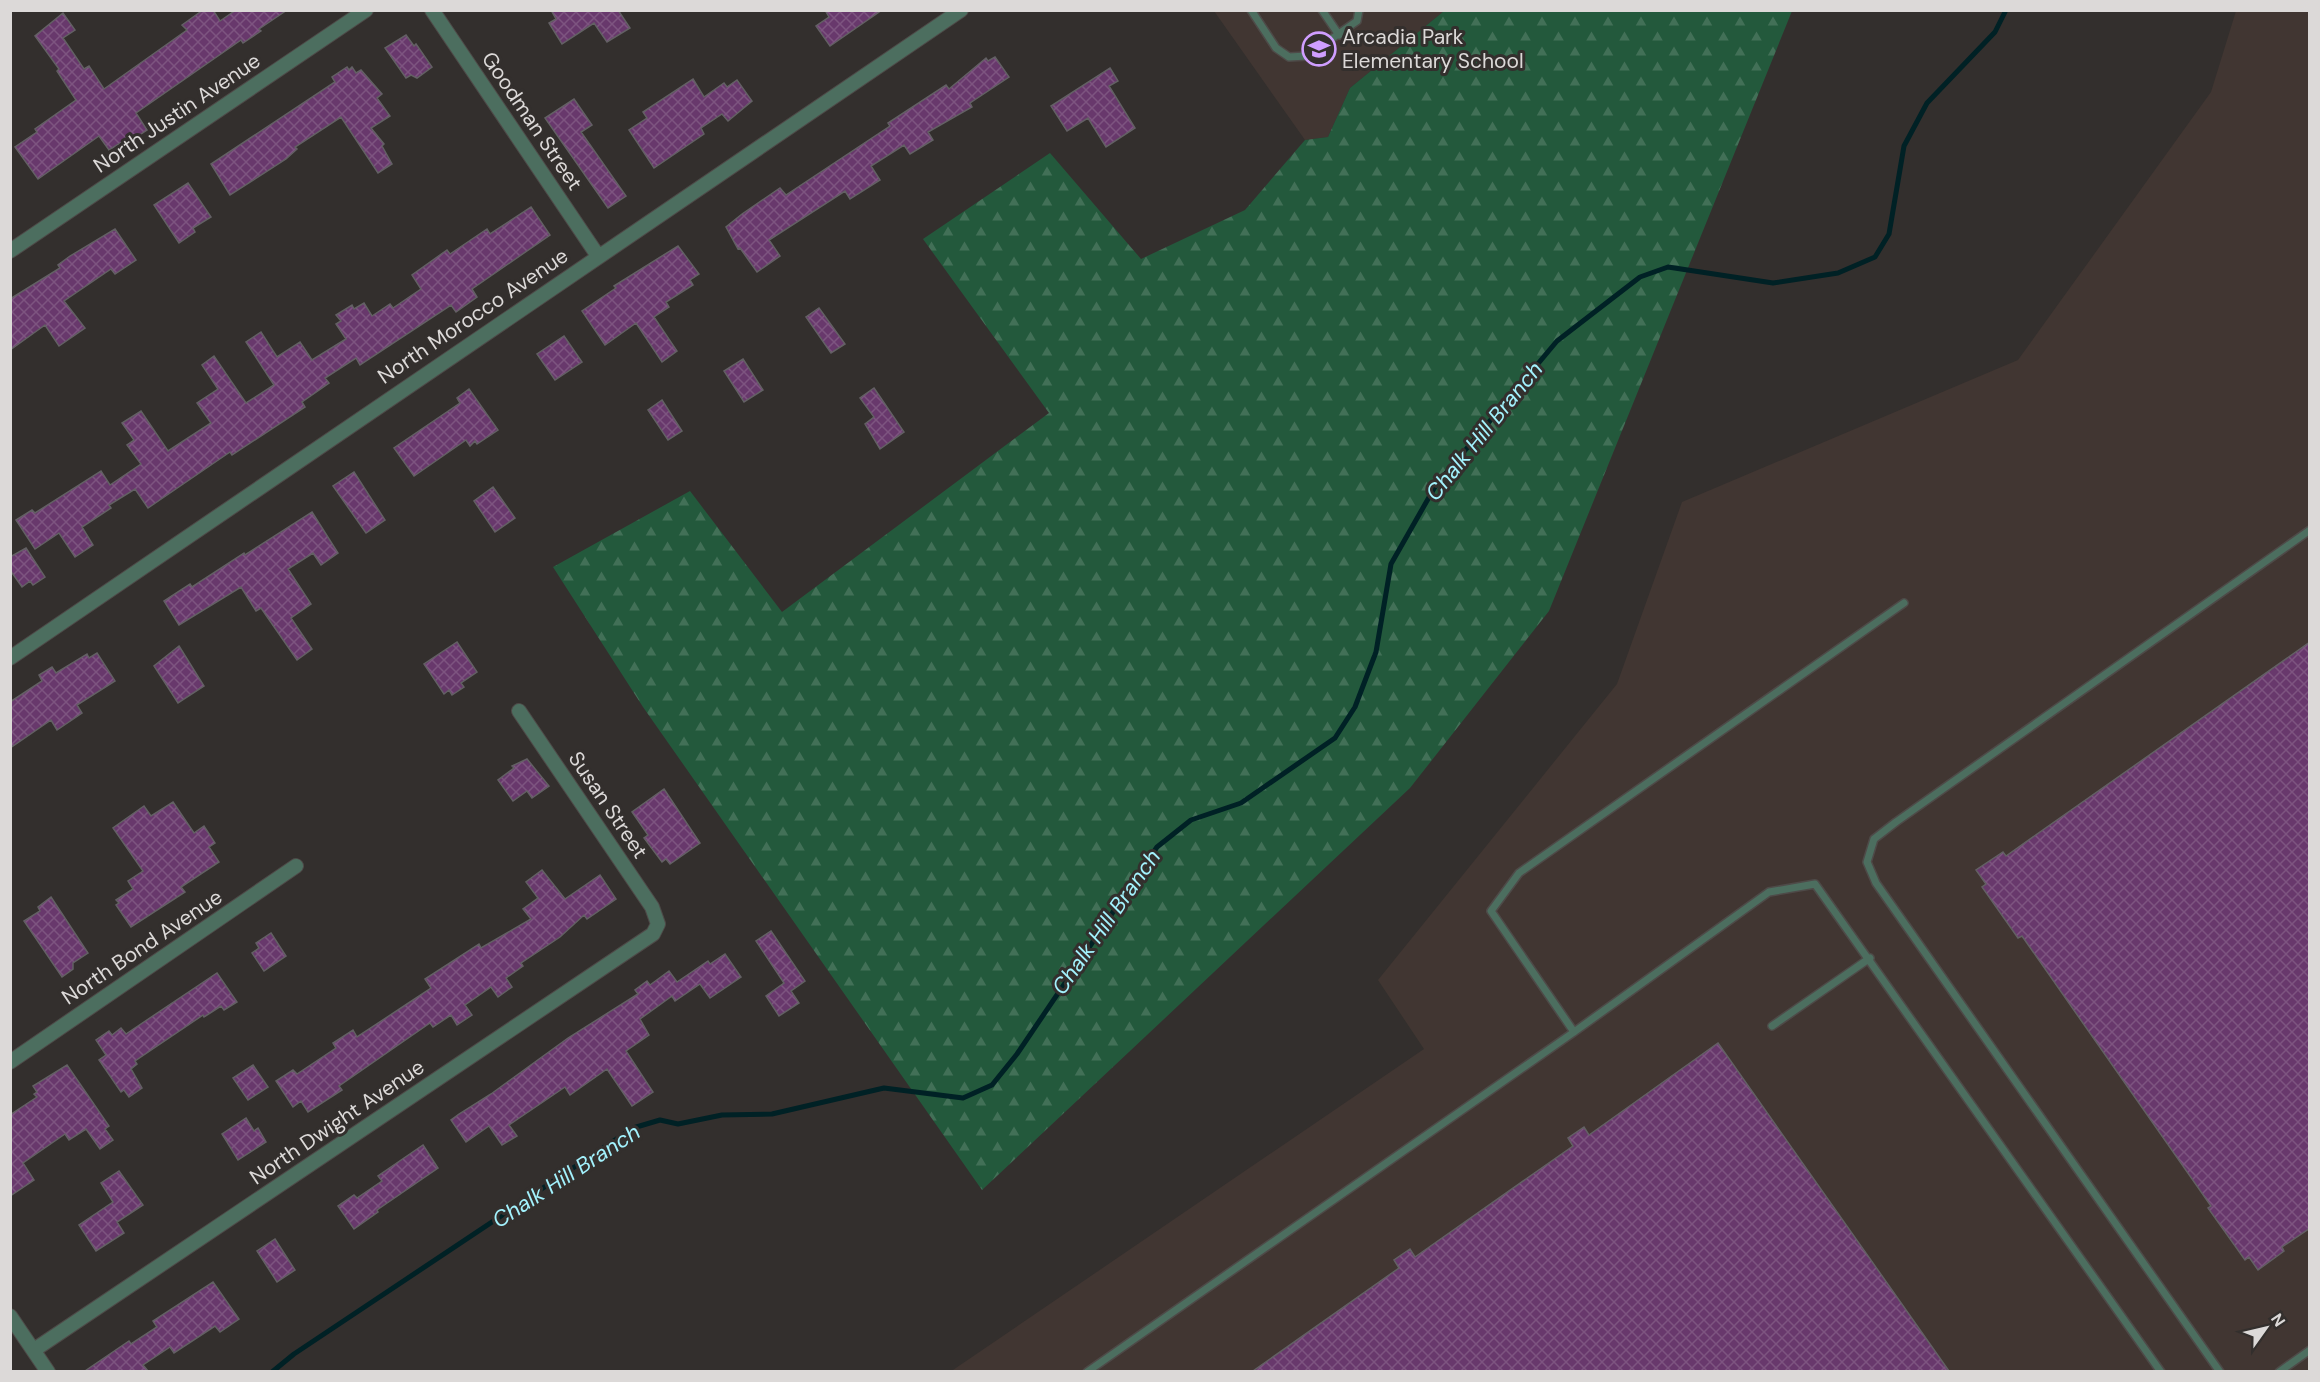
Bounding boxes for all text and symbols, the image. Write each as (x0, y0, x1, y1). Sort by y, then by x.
place label: Arcadia Park Elementary School (1342, 23, 1524, 75)
school or university icon: Arcadia Park Elementary School (1301, 31, 1337, 67)
street label: Goodman Street (475, 46, 589, 196)
street label: North Justin Avenue (88, 47, 266, 179)
street label: North Morocco Avenue (372, 242, 574, 390)
water label: Chalk Hill Branch (1419, 355, 1549, 507)
street label: Susan Street (562, 746, 654, 864)
water label: Chalk Hill Branch (1045, 844, 1167, 1000)
street label: North Bond Avenue (56, 883, 228, 1011)
street label: North Dwight Avenue (244, 1053, 430, 1191)
water label: Chalk Hill Branch (486, 1117, 646, 1235)
north arrow (2236, 1298, 2296, 1358)
text: N (2266, 1309, 2290, 1331)

